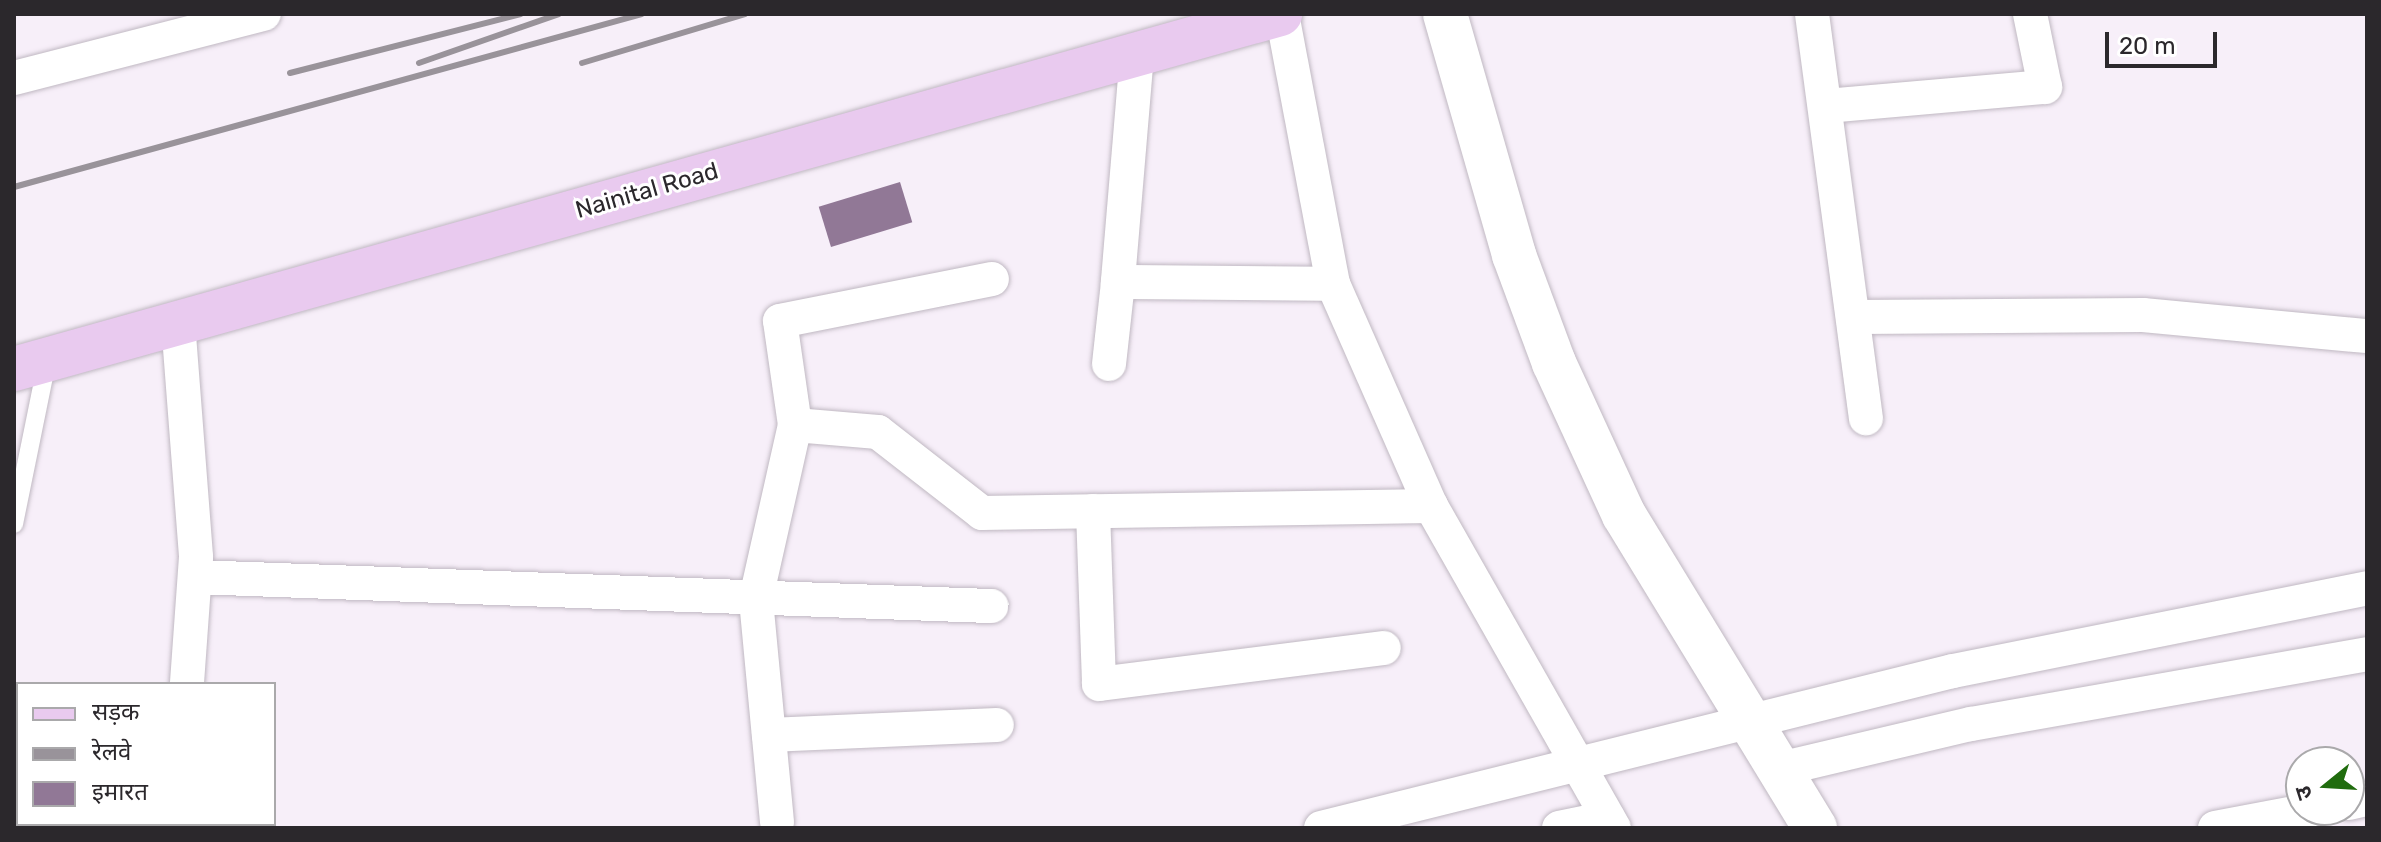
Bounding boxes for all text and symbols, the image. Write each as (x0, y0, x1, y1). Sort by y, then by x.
scale bar (2109, 16, 2221, 66)
text: 20 m (2119, 32, 2176, 60)
street label: Nainital Road (572, 157, 722, 225)
legend (16, 682, 276, 826)
text: सड़क (92, 698, 140, 726)
text: रेलवे (92, 738, 131, 766)
north arrow (2285, 746, 2365, 826)
text: इमारत (92, 778, 148, 806)
text: उ (2289, 783, 2318, 803)

